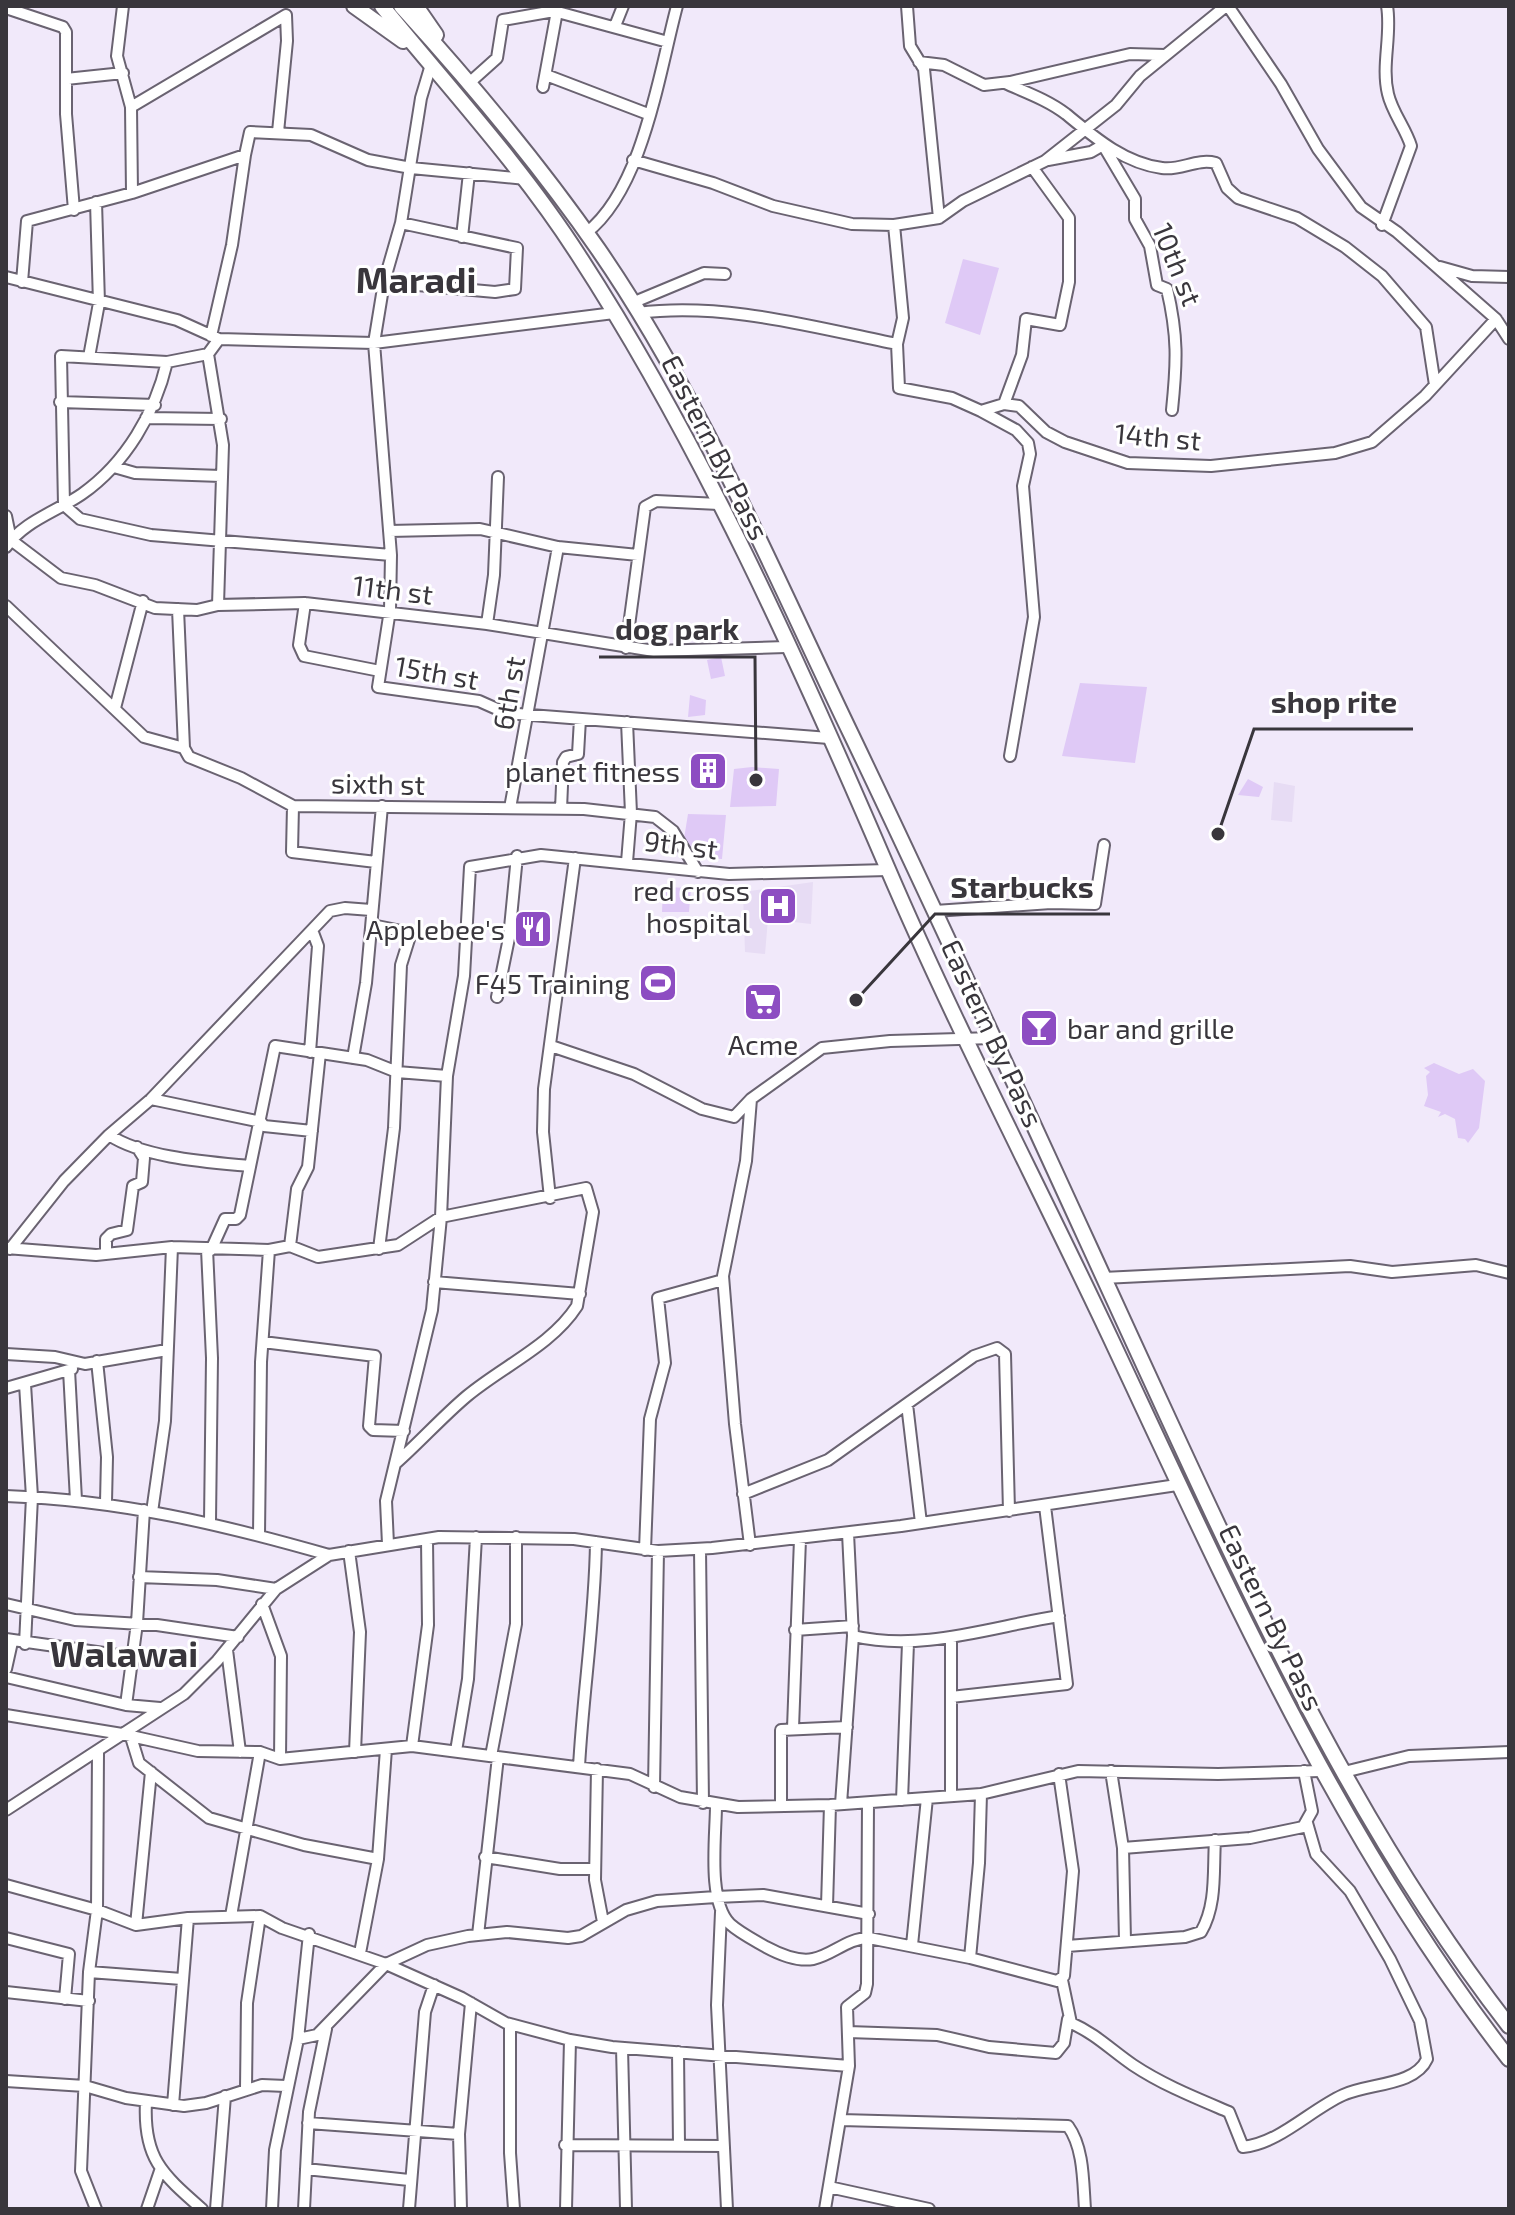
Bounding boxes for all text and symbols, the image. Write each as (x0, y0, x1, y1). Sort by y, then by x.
street label: 10th st (1146, 218, 1210, 310)
district label: Maradi (356, 257, 476, 300)
street label: Eastern By Pass (655, 349, 777, 545)
street label: 14th st (1113, 415, 1203, 457)
street label: 11th st (351, 567, 435, 611)
callout: dog park (599, 603, 755, 657)
text: dog park (615, 610, 739, 646)
street label: 15th st (393, 648, 481, 696)
street label: 6th st (485, 654, 531, 732)
callout: shop rite (1254, 675, 1413, 729)
text: shop rite (1271, 683, 1397, 719)
building icon: planet fitness (687, 750, 729, 792)
place label: planet fitness (505, 754, 680, 788)
street label: sixth st (331, 765, 425, 801)
street label: 9th st (642, 823, 720, 865)
callout: Starbucks (935, 860, 1110, 914)
text: Starbucks (950, 868, 1094, 904)
place label: red cross hospital (633, 873, 751, 939)
hospital icon: red cross hospital (757, 885, 799, 927)
restaurant icon: Applebee's (512, 908, 554, 950)
place label: Applebee's (366, 912, 505, 946)
street label: Eastern By Pass (935, 934, 1051, 1132)
sports icon: F45 Training (637, 962, 679, 1004)
place label: F45 Training (475, 966, 630, 1000)
supermarket icon: Acme (742, 981, 784, 1023)
bar icon: bar and grille (1018, 1007, 1060, 1049)
place label: bar and grille (1067, 1011, 1235, 1045)
place label: Acme (728, 1027, 798, 1061)
street label: Eastern By Pass (1212, 1518, 1332, 1716)
district label: Walawai (50, 1631, 198, 1674)

